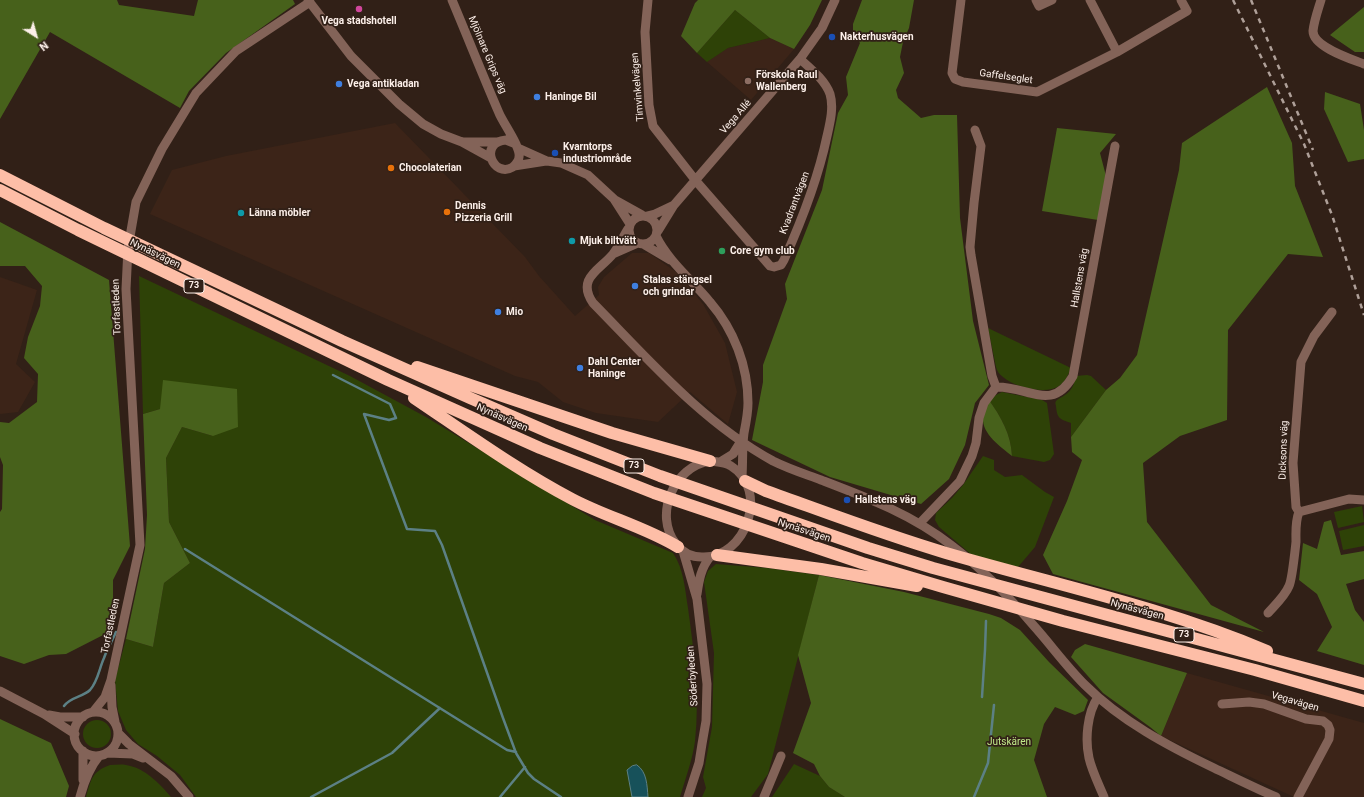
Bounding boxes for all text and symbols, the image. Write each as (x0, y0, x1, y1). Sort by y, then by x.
marker: Vega stadshotell (354, 4, 364, 14)
street label: Mjölnare Grips väg (465, 14, 509, 96)
place label: Vega stadshotell (321, 15, 397, 27)
north arrow (16, 16, 56, 56)
place label: Nakterhusvägen (840, 31, 914, 43)
marker: Nakterhusvägen (827, 32, 837, 42)
text: N (37, 38, 51, 54)
street label: Timvinkelvägen (629, 52, 647, 122)
street label: Gaffelseglet (978, 67, 1034, 87)
place label: Förskola Raul Wallenberg (756, 69, 817, 92)
marker: Förskola Raul Wallenberg (743, 76, 753, 86)
place label: Vega antikladan (347, 78, 419, 90)
marker: Vega antikladan (334, 79, 344, 89)
place label: Haninge Bil (545, 91, 597, 103)
marker: Haninge Bil (532, 92, 542, 102)
street label: Vega Allé (718, 97, 754, 137)
place label: Kvarntorps industriområde (563, 141, 631, 164)
marker: Kvarntorps industriområde (550, 148, 560, 158)
place label: Chocolaterian (399, 162, 462, 174)
marker: Chocolaterian (386, 163, 396, 173)
street label: Kvadrantvägen (778, 170, 812, 236)
place label: Dennis Pizzeria Grill (455, 200, 512, 224)
place label: Länna möbler (249, 207, 310, 219)
marker: Dennis Pizzeria Grill (442, 207, 452, 217)
marker: Länna möbler (236, 208, 246, 218)
place label: Mjuk biltvätt (580, 235, 636, 247)
marker: Mjuk biltvätt (567, 236, 577, 246)
street label: Nynäsvägen (128, 237, 182, 271)
place label: Core gym club (730, 245, 795, 257)
marker: Core gym club (717, 246, 727, 256)
street label: Hallstens väg (1069, 247, 1091, 309)
place label: Stalas stängsel och grindar (643, 274, 712, 298)
street label: Torfastleden (110, 279, 124, 335)
road number: 73 (184, 279, 204, 293)
marker: Stalas stängsel och grindar (630, 281, 640, 291)
place label: Mio (506, 306, 523, 318)
marker: Mio (493, 307, 503, 317)
place label: Dahl Center Haninge (588, 356, 641, 380)
marker: Dahl Center Haninge (575, 363, 585, 373)
street label: Nynäsvägen (475, 401, 529, 435)
street label: Dicksons väg (1277, 420, 1291, 480)
road number: 73 (624, 459, 644, 473)
place label: Hallstens väg (855, 494, 916, 506)
marker: Hallstens väg (842, 495, 852, 505)
street label: Nynäsvägen (776, 517, 832, 545)
street label: Torfastleden (99, 597, 123, 655)
street label: Nynäsvägen (1109, 597, 1165, 623)
road number: 73 (1174, 628, 1194, 642)
street label: Söderbyleden (685, 645, 701, 707)
street label: Vegavägen (1270, 689, 1320, 715)
park label: Jutskären (987, 736, 1031, 748)

